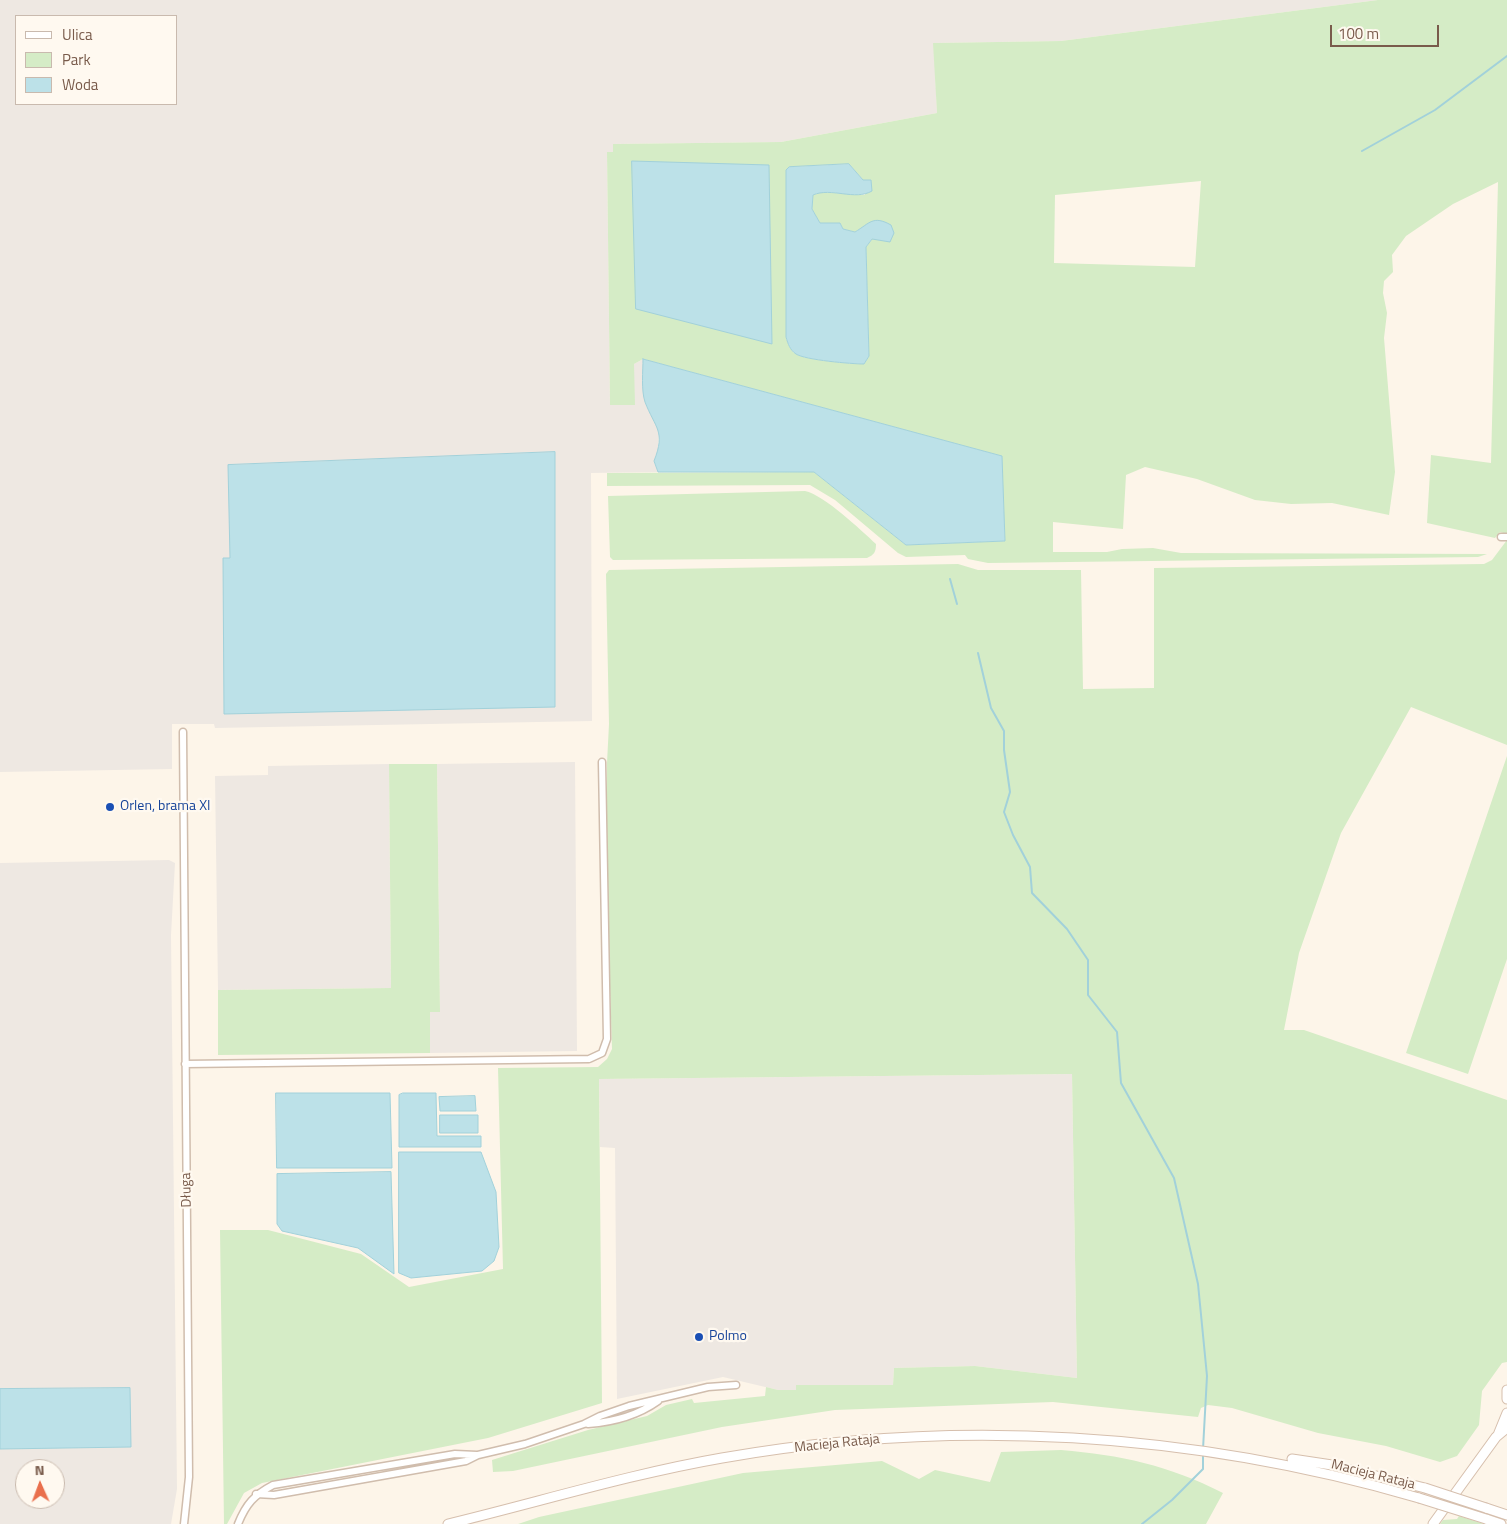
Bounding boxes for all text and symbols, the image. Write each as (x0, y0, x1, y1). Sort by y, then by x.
legend (15, 15, 178, 105)
scale bar (1332, 15, 1441, 47)
text: 100 m (1338, 22, 1379, 45)
text: Ulica (62, 23, 92, 46)
text: Park (62, 48, 91, 71)
text: Woda (62, 73, 98, 96)
place label: Orlen, brama XI (120, 799, 210, 815)
marker: Orlen, brama XI (104, 801, 116, 813)
street label: Długa (178, 1172, 196, 1208)
place label: Polmo (709, 1329, 747, 1345)
marker: Polmo (693, 1331, 705, 1343)
street label: Macieja Rataja (793, 1431, 881, 1457)
street label: Macieja Rataja (1329, 1456, 1417, 1494)
north arrow (15, 1459, 65, 1509)
text: N (34, 1459, 45, 1480)

